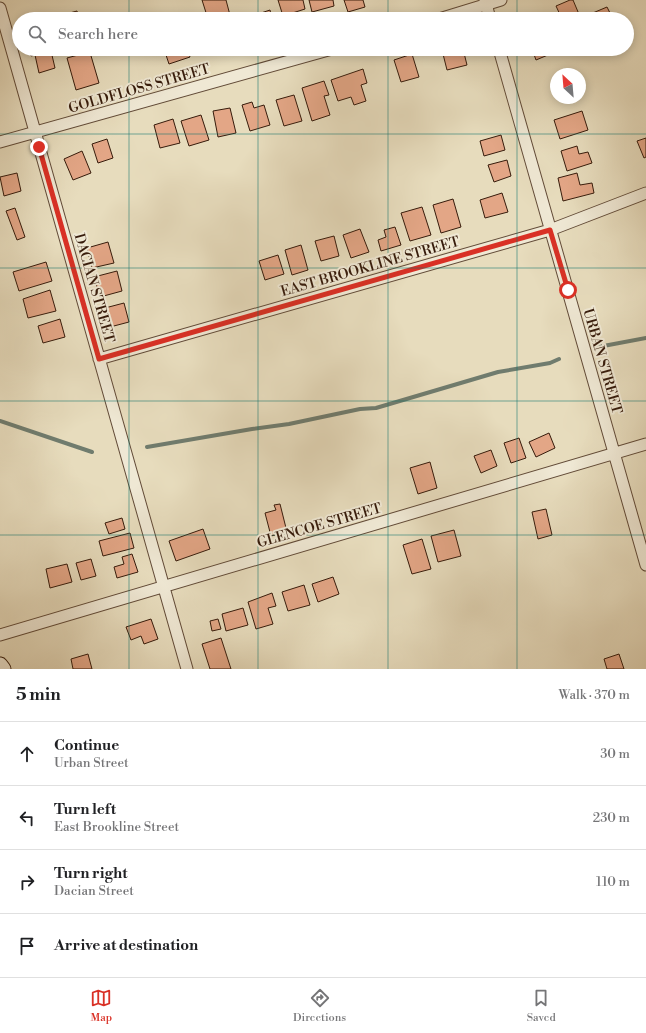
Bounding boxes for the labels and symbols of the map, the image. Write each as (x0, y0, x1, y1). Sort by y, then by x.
street label: GOLDFLOSS STREET (66, 60, 212, 118)
north arrow (550, 68, 586, 104)
route end (30, 138, 48, 156)
street label: DACIAN STREET (70, 231, 118, 345)
street label: EAST BROOKLINE STREET (279, 233, 462, 301)
route start (559, 281, 577, 299)
street label: URBAN STREET (578, 306, 626, 416)
street label: GLENCOE STREET (255, 499, 384, 552)

